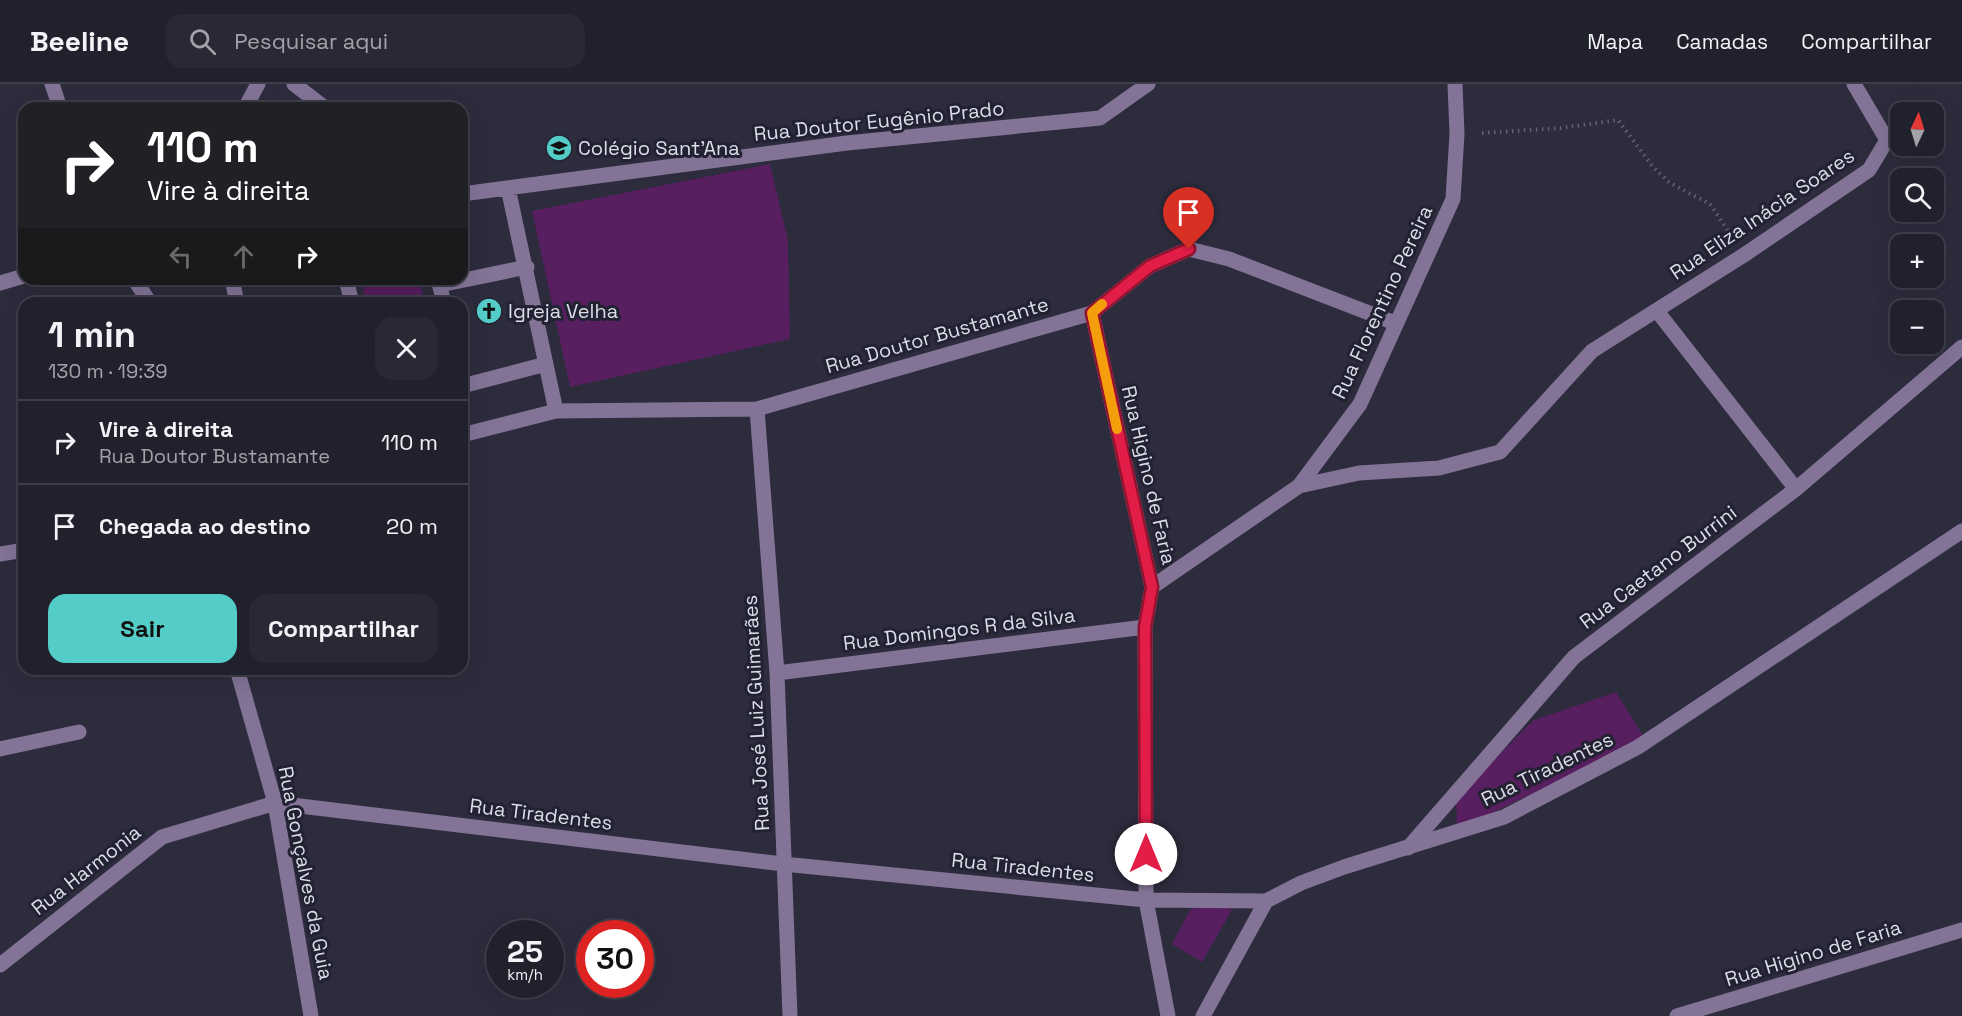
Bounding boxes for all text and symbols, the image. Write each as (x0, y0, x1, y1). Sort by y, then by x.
search box (165, 14, 585, 68)
text: Beeline (30, 23, 129, 59)
icon: search (186, 25, 219, 58)
text: Pesquisar aqui (234, 27, 388, 55)
text: Mapa (1587, 28, 1643, 55)
text: Camadas (1676, 28, 1768, 55)
text: Compartilhar (1801, 28, 1932, 55)
street label: Rua Doutor Eugênio Prado (752, 95, 1006, 147)
north arrow (1890, 102, 1944, 156)
map controls (1890, 102, 1944, 354)
text: 110 m (147, 121, 259, 174)
icon: right (48, 126, 126, 204)
school or university icon: Colégio Sant'Ana (544, 133, 574, 163)
place label: Colégio Sant'Ana (578, 135, 740, 161)
street label: Rua Eliza Inácia Soares (1665, 143, 1859, 285)
button: search (1890, 168, 1944, 222)
text: Vire à direita (147, 173, 310, 208)
pin (1163, 187, 1214, 249)
icon: arrive (1172, 196, 1205, 229)
street label: Rua Florentino Pereira (1326, 201, 1438, 403)
button: + (1890, 234, 1944, 288)
icon: left (164, 240, 197, 273)
icon: ahead (227, 240, 260, 273)
icon: right (290, 240, 323, 273)
street label: Rua Doutor Bustamante (822, 291, 1052, 379)
church icon: Igreja Velha (474, 296, 504, 326)
place label: Igreja Velha (508, 298, 618, 324)
button: − (1890, 300, 1944, 354)
text: 1 min (48, 312, 136, 358)
button: close (375, 317, 438, 380)
text: 130 m · 19:39 (48, 358, 168, 384)
street label: Rua Higino de Faria (1116, 383, 1182, 567)
text: Vire à direita (99, 415, 233, 443)
icon: right (48, 426, 81, 459)
text: 110 m (381, 428, 438, 456)
text: Rua Doutor Bustamante (99, 443, 330, 469)
street label: Rua Caetano Burrini (1574, 499, 1742, 635)
icon: arrive (48, 510, 81, 543)
text: Chegada ao destino (99, 512, 311, 540)
text: 20 m (386, 512, 438, 540)
button: Sair (48, 594, 237, 663)
button: Compartilhar (249, 594, 438, 663)
street label: Rua José Luiz Guimarães (737, 594, 775, 832)
street label: Rua Domingos R da Silva (841, 602, 1077, 656)
street label: Rua Tiradentes (1477, 726, 1617, 812)
street label: Rua Gonçalves da Guia (273, 764, 339, 982)
street label: Rua Tiradentes (468, 792, 614, 836)
street label: Rua Harmonia (26, 819, 146, 921)
position arrow (1114, 822, 1178, 886)
street label: Rua Tiradentes (950, 847, 1096, 887)
street label: Rua Higino de Faria (1722, 914, 1904, 992)
speed limit sign: 30 (576, 920, 654, 998)
text: 25 (507, 932, 543, 971)
text: km/h (507, 965, 543, 984)

